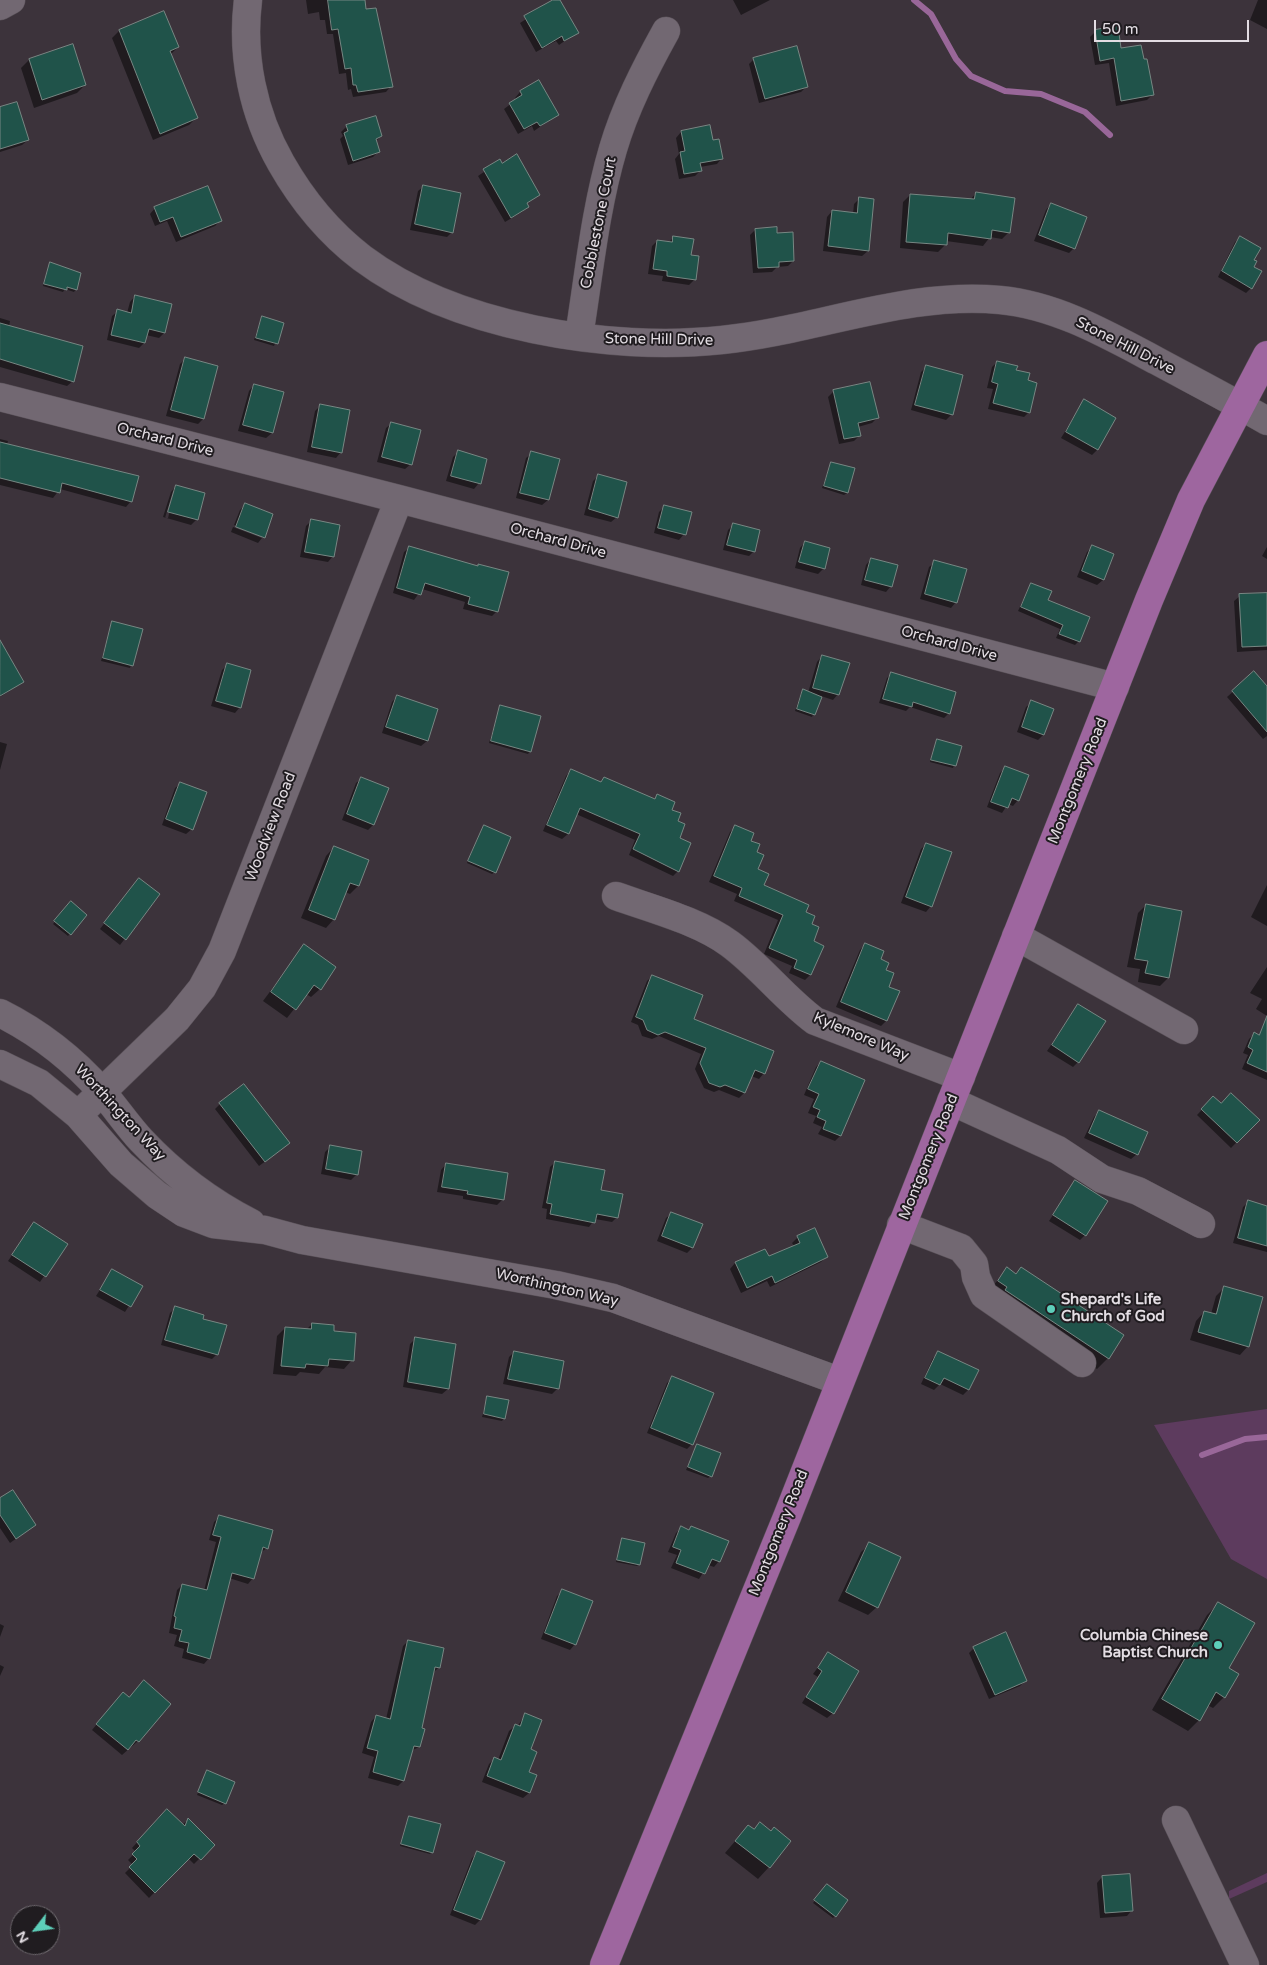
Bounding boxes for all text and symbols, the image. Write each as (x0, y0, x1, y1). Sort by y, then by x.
scale bar (1097, 10, 1252, 42)
text: 50 m (1102, 20, 1139, 38)
street label: Cobblestone Court (577, 156, 621, 290)
street label: Stone Hill Drive (1073, 313, 1177, 379)
street label: Stone Hill Drive (605, 330, 713, 350)
street label: Orchard Drive (115, 419, 215, 461)
street label: Orchard Drive (508, 520, 608, 562)
street label: Orchard Drive (899, 623, 999, 665)
street label: Montgomery Road (1045, 715, 1111, 847)
street label: Woodview Road (242, 770, 300, 884)
street label: Kylemore Way (811, 1009, 911, 1065)
street label: Worthington Way (71, 1061, 169, 1165)
street label: Montgomery Road (896, 1091, 962, 1223)
street label: Worthington Way (494, 1265, 620, 1311)
place label: Shepard's Life Church of God (1061, 1291, 1165, 1326)
marker: Shepard's Life Church of God (1045, 1303, 1057, 1315)
street label: Montgomery Road (746, 1467, 812, 1599)
place label: Columbia Chinese Baptist Church (1080, 1627, 1208, 1662)
marker: Columbia Chinese Baptist Church (1212, 1639, 1224, 1651)
north arrow (10, 1905, 60, 1955)
text: N (12, 1928, 33, 1946)

